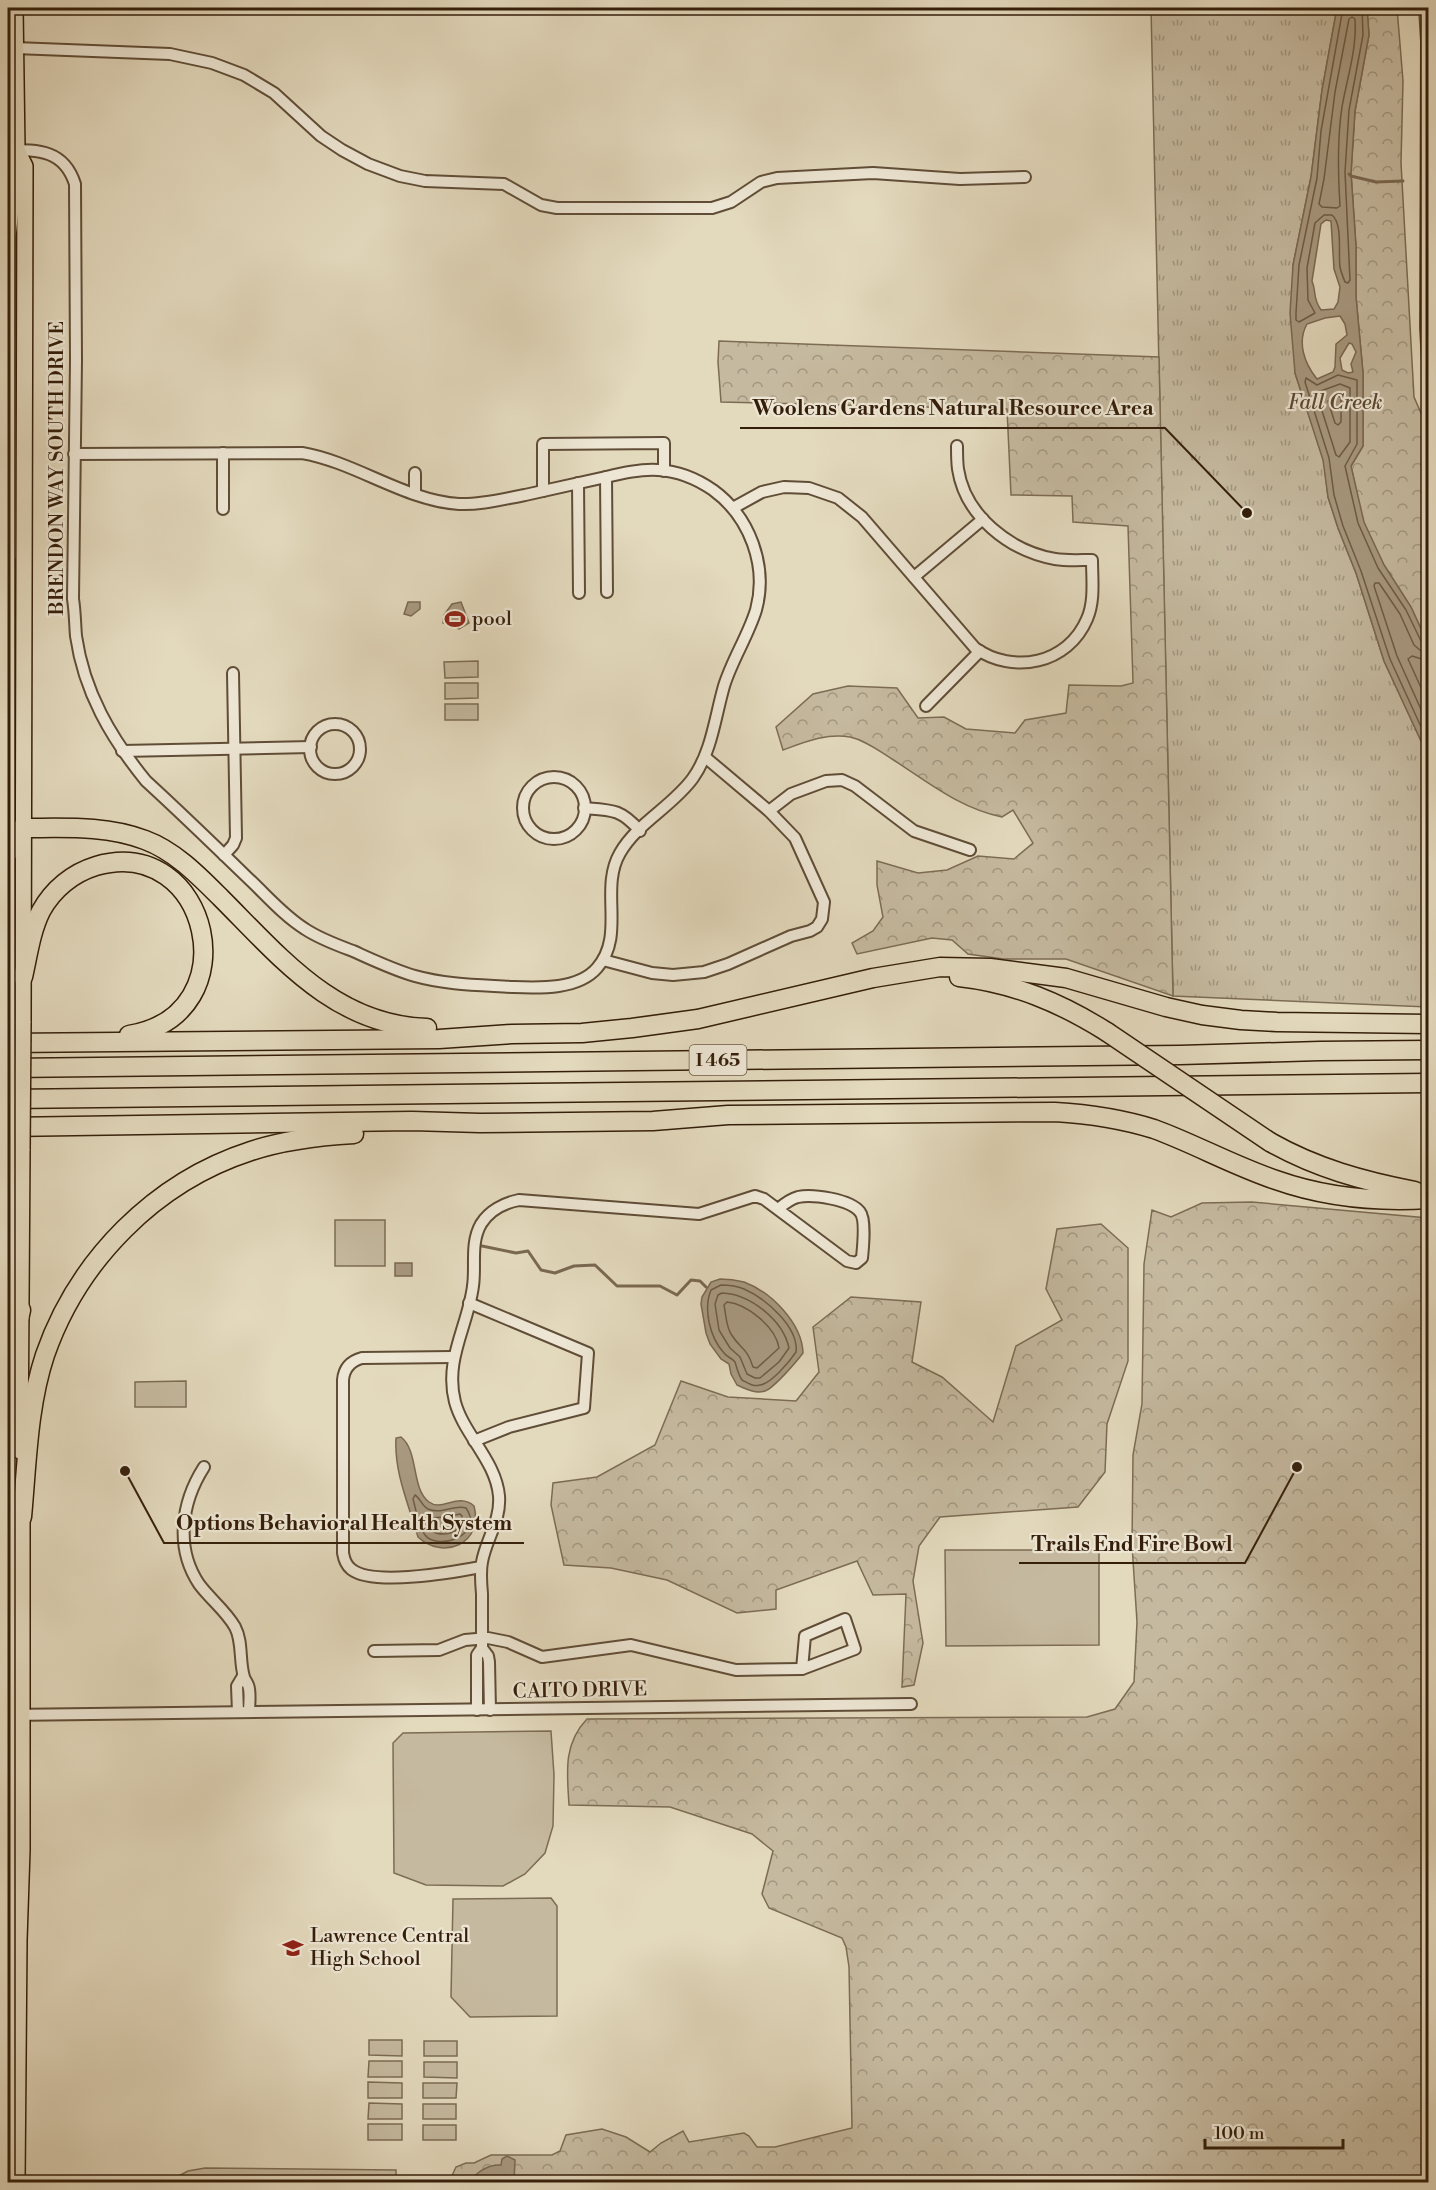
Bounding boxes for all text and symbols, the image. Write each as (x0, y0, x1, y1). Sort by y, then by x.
street label: BRENDON WAY SOUTH DRIVE (45, 321, 70, 616)
callout: Woolens Gardens Natural Resource Area (740, 389, 1165, 428)
water label: Fall Creek (1288, 390, 1382, 416)
text: Woolens Gardens Natural Resource Area (752, 396, 1154, 422)
sports icon: pool (443, 607, 467, 631)
place label: pool (472, 607, 512, 632)
road number: I 465 (690, 1045, 746, 1075)
callout: Options Behavioral Health System (164, 1504, 524, 1543)
text: Options Behavioral Health System (176, 1511, 512, 1537)
callout: Trails End Fire Bowl (1019, 1524, 1245, 1563)
text: Trails End Fire Bowl (1031, 1532, 1233, 1558)
street label: CAITO DRIVE (513, 1677, 647, 1705)
place label: Lawrence Central High School (310, 1924, 469, 1972)
school or university icon: Lawrence Central High School (281, 1936, 305, 1960)
scale bar (1205, 2112, 1343, 2150)
text: 100 m (1214, 2122, 1265, 2145)

